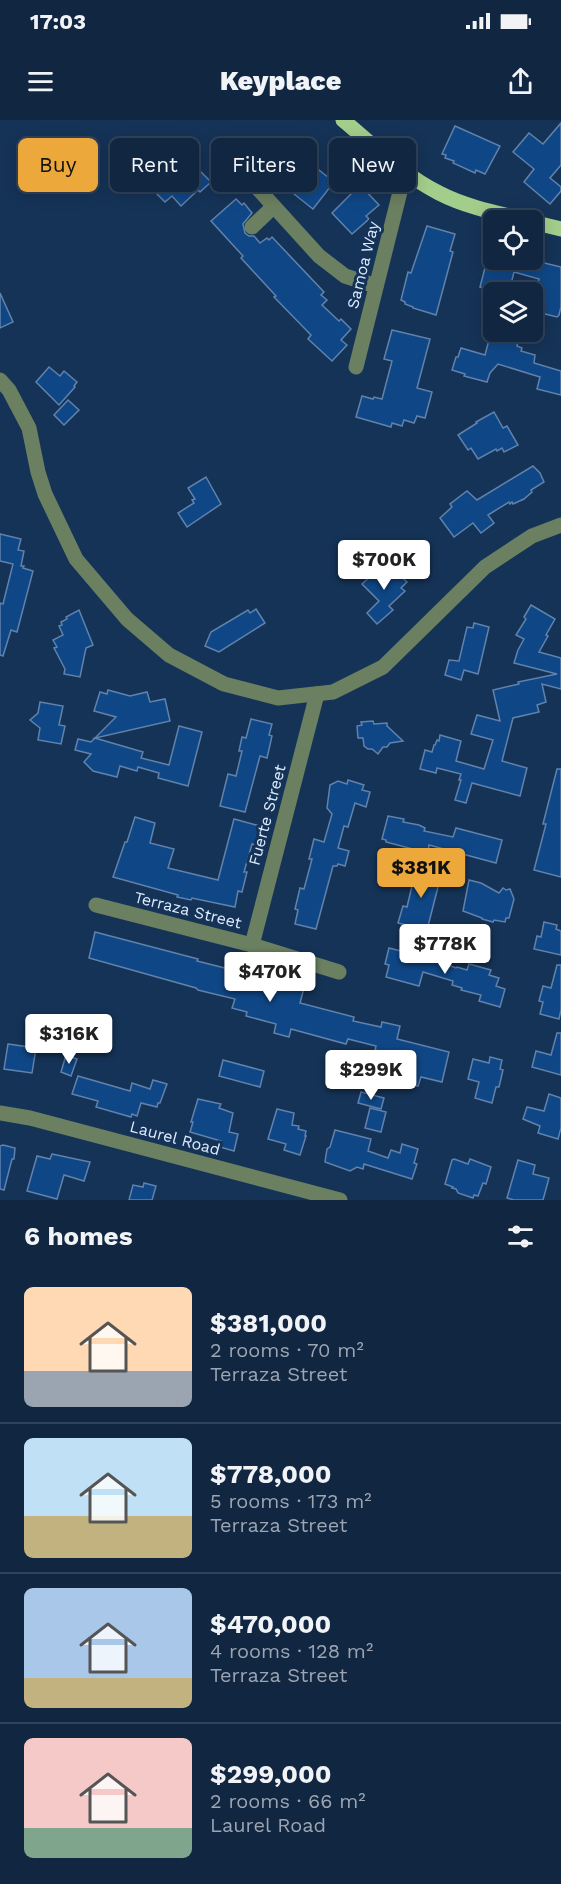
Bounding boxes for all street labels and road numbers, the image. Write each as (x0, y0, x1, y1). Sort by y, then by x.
street label: Samoa Way (343, 219, 383, 311)
street label: Fuerte Street (244, 762, 290, 868)
street label: Terraza Street (132, 887, 244, 933)
street label: Laurel Road (128, 1117, 222, 1159)

